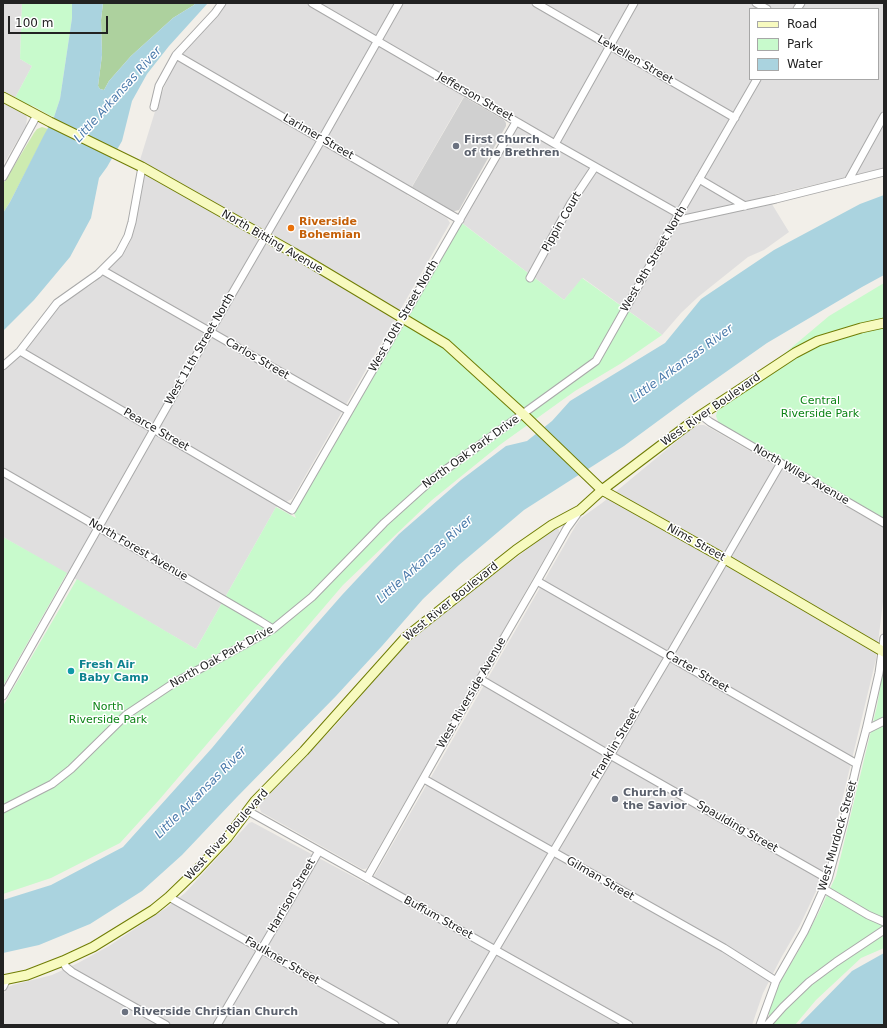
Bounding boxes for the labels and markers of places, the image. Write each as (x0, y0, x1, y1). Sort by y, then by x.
place label: First Church of the Brethren (464, 133, 560, 159)
marker: First Church of the Brethren (451, 141, 461, 151)
place label: Riverside Bohemian (299, 215, 361, 241)
marker: Riverside Bohemian (286, 223, 296, 233)
place label: Fresh Air Baby Camp (79, 658, 149, 684)
marker: Fresh Air Baby Camp (66, 666, 76, 676)
place label: Church of the Savior (623, 786, 687, 812)
marker: Church of the Savior (610, 794, 620, 804)
place label: Riverside Christian Church (133, 1005, 298, 1019)
marker: Riverside Christian Church (120, 1007, 130, 1017)

